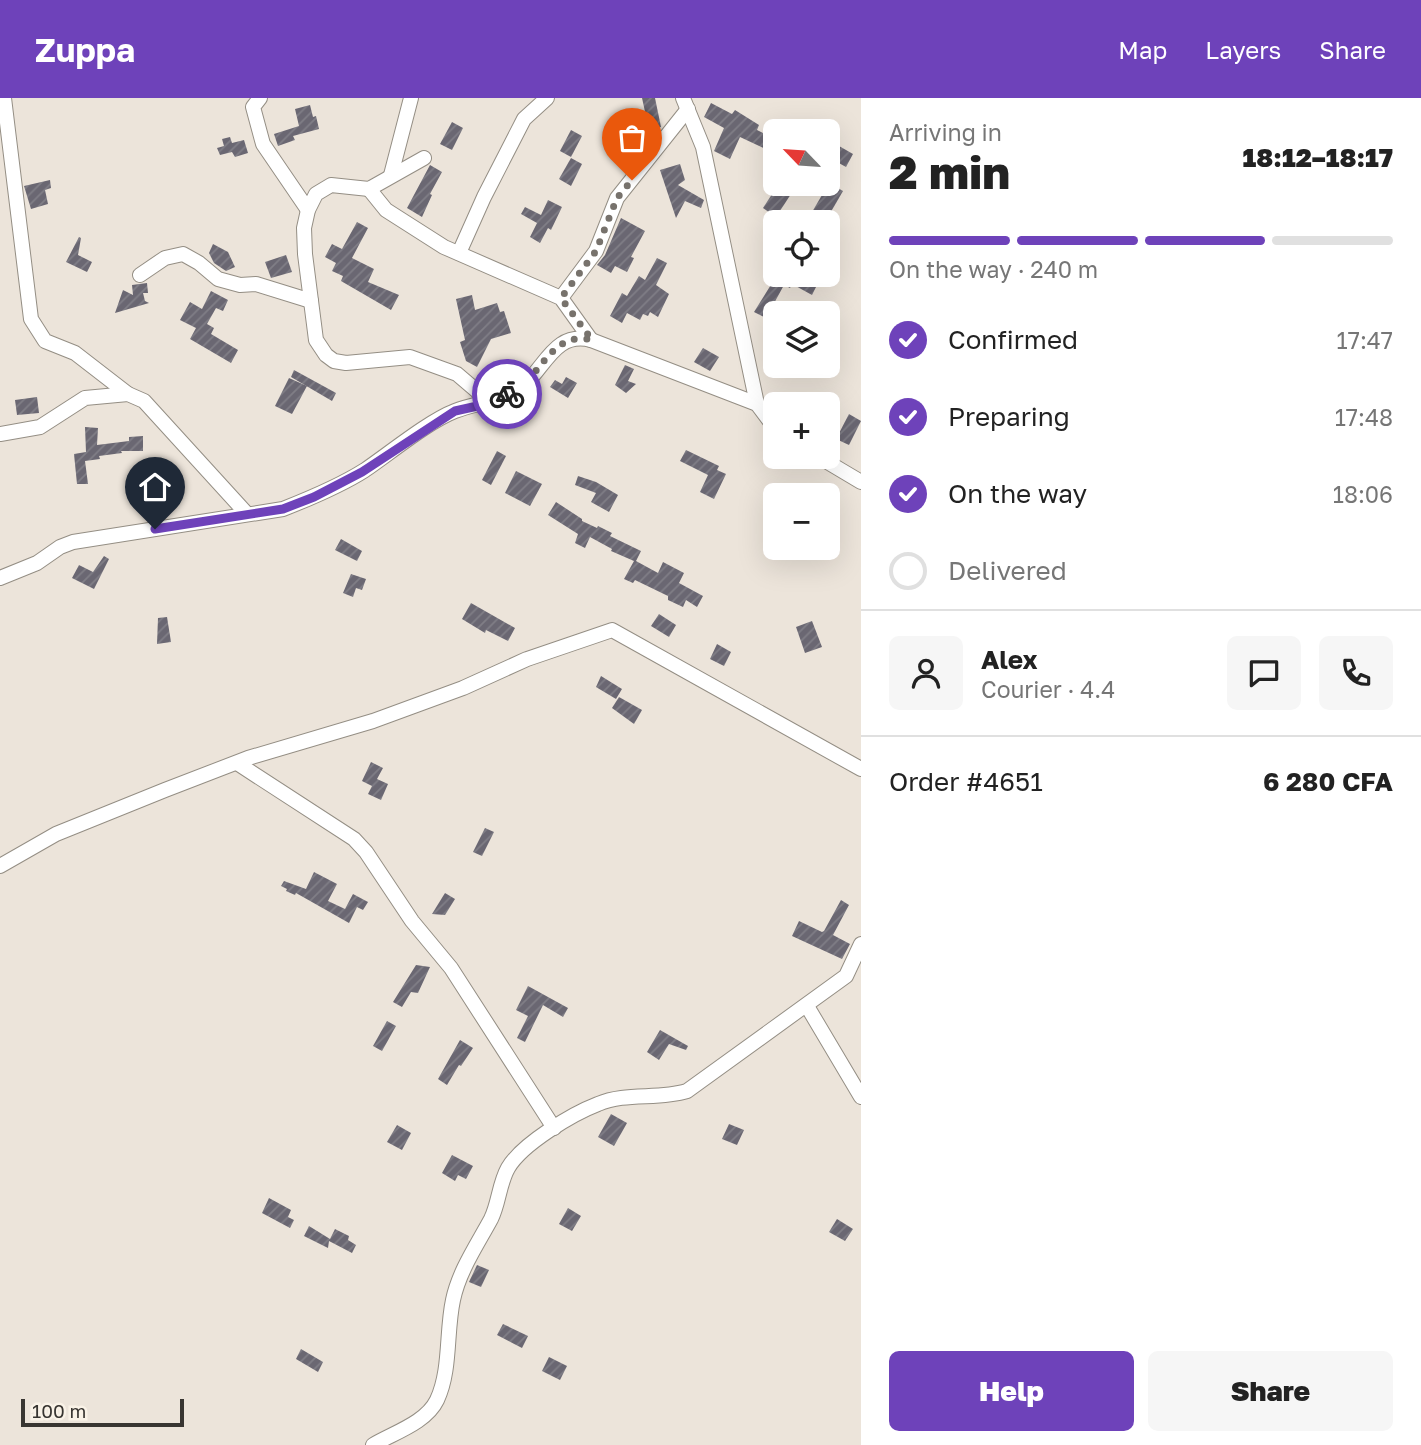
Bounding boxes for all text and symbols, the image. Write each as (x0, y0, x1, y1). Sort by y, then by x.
text: Zuppa (35, 30, 135, 69)
text: Map (1118, 35, 1167, 64)
text: Layers (1205, 35, 1281, 64)
text: Share (1319, 35, 1386, 64)
pin (602, 108, 662, 180)
text: Arriving in (889, 118, 1002, 146)
icon: bag (613, 119, 651, 157)
north arrow (763, 119, 840, 196)
map controls (763, 119, 840, 560)
text: 18:12–18:17 (1243, 142, 1393, 173)
text: 2 min (889, 144, 1010, 199)
button: locate (763, 210, 840, 287)
text: On the way · 240 m (889, 255, 1098, 283)
button: layers (763, 301, 840, 378)
icon: check (889, 321, 927, 359)
text: Confirmed (948, 324, 1078, 355)
text: 17:47 (1337, 326, 1393, 354)
courier (472, 359, 542, 429)
icon: bike (488, 375, 526, 413)
button: + (763, 392, 840, 469)
icon: check (889, 398, 927, 436)
text: Preparing (948, 401, 1070, 432)
text: 17:48 (1335, 403, 1393, 431)
pin (125, 457, 185, 529)
icon: home (136, 468, 174, 506)
icon: check (889, 475, 927, 513)
text: On the way (948, 478, 1087, 509)
text: 18:06 (1333, 480, 1393, 508)
button: − (763, 483, 840, 560)
text: Delivered (948, 555, 1067, 586)
button: person (889, 636, 963, 710)
button: chat (1227, 636, 1301, 710)
button: phone (1319, 636, 1393, 710)
text: Alex (981, 644, 1038, 675)
text: Courier · 4.4 (981, 675, 1115, 703)
text: Order #4651 (889, 766, 1043, 797)
text: 6 280 CFA (1263, 766, 1393, 797)
button: Help (889, 1351, 1134, 1431)
button: Share (1148, 1351, 1393, 1431)
scale bar (21, 1396, 184, 1428)
text: 100 m (32, 1399, 86, 1422)

